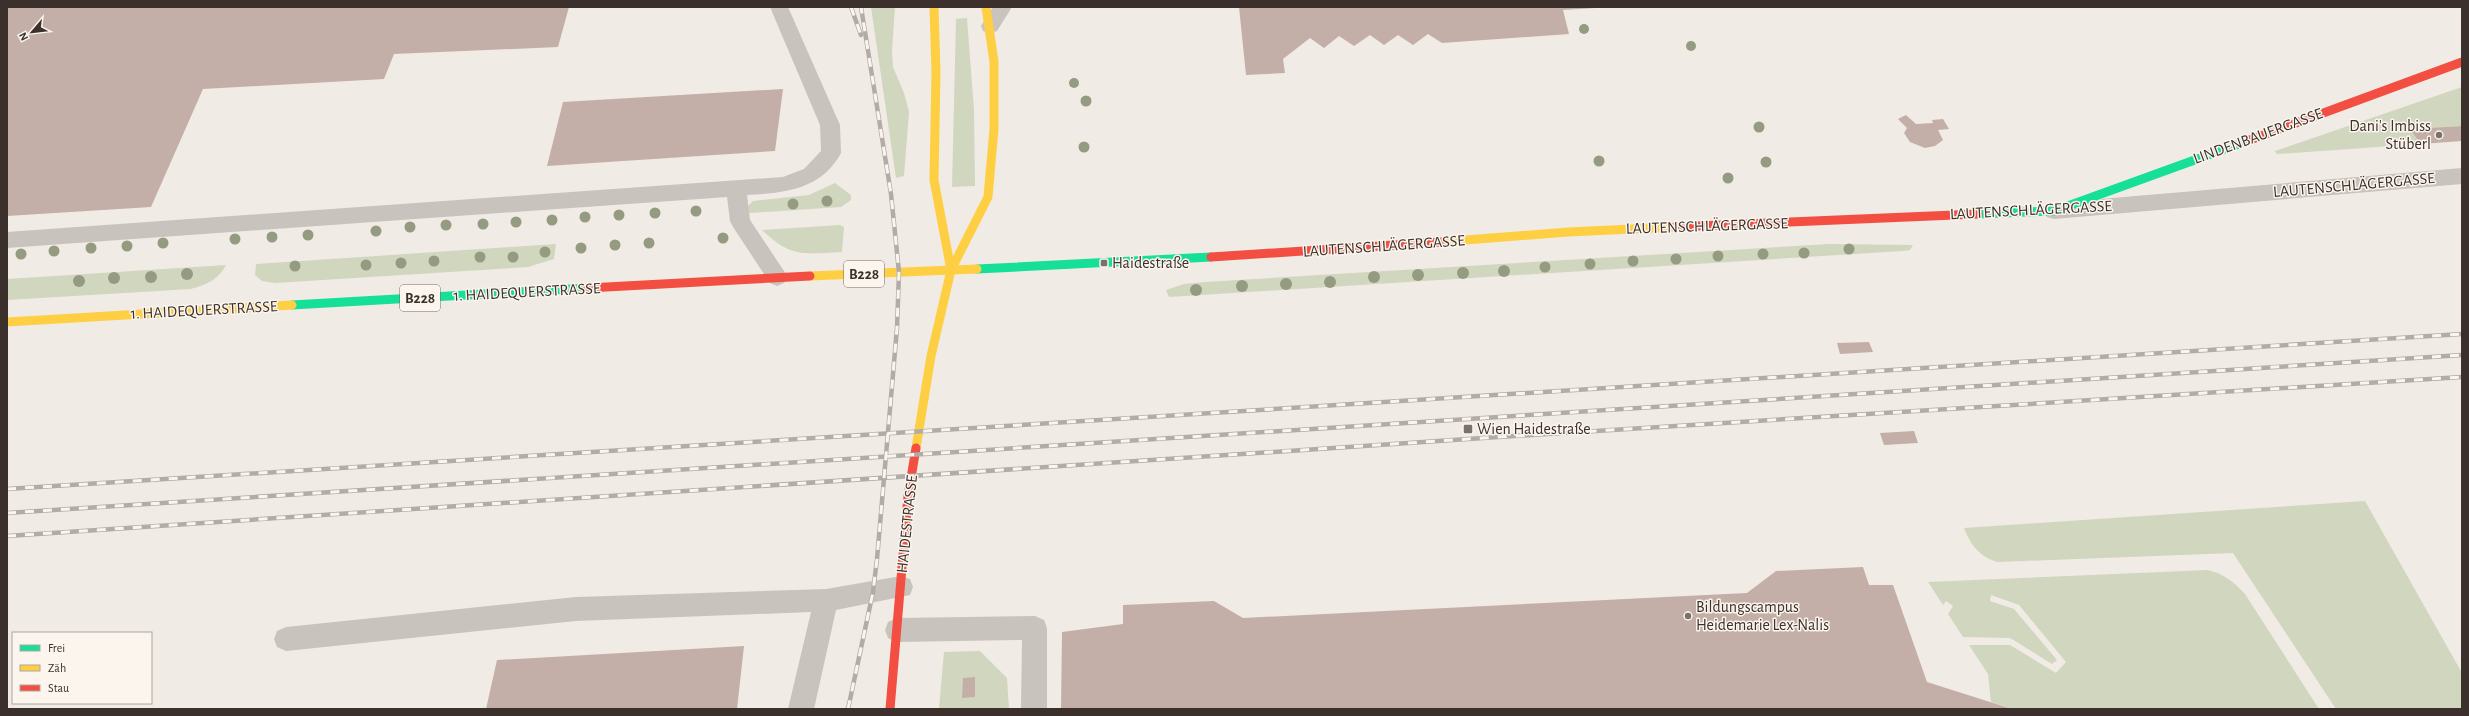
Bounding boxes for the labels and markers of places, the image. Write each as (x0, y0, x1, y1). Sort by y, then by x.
place label: Dani's Imbiss Stüberl (2349, 118, 2431, 152)
marker: Dani's Imbiss Stüberl (2434, 130, 2444, 140)
place label: Haidestraße (1112, 255, 1189, 271)
marker: Haidestraße (1099, 258, 1109, 268)
place label: Wien Haidestraße (1477, 421, 1591, 437)
marker: Wien Haidestraße (1462, 423, 1474, 435)
place label: Bildungscampus Heidemarie Lex-Nalis (1696, 599, 1829, 633)
marker: Bildungscampus Heidemarie Lex-Nalis (1683, 611, 1693, 621)

